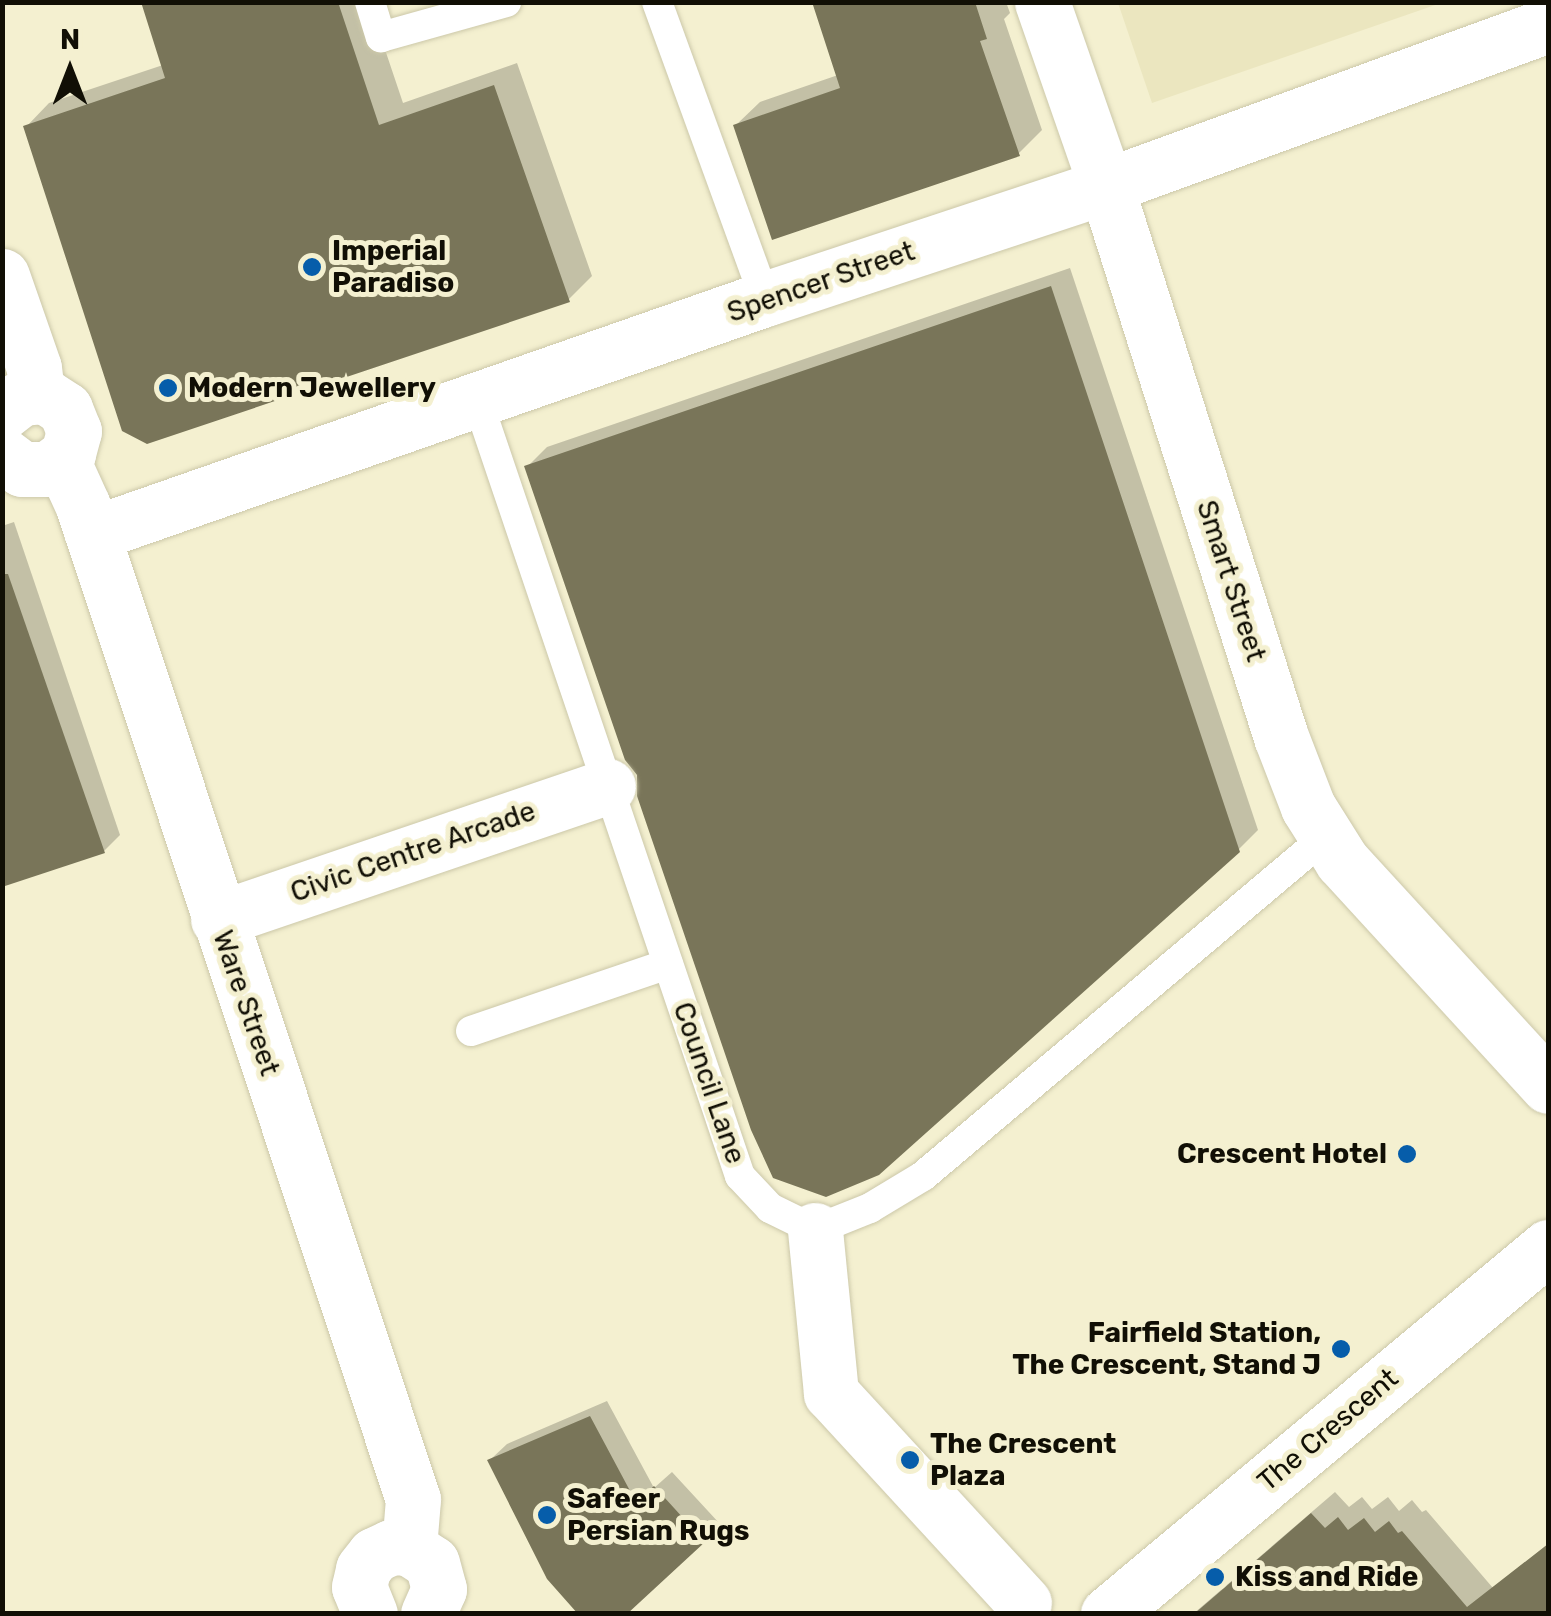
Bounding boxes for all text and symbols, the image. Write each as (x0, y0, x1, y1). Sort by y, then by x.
north arrow (20, 20, 120, 120)
text: N (60, 23, 80, 56)
place label: Imperial Paradiso (332, 234, 454, 300)
street label: Spencer Street (723, 234, 919, 330)
marker: Imperial Paradiso (301, 256, 323, 278)
place label: Modern Jewellery (188, 371, 436, 405)
marker: Modern Jewellery (157, 377, 179, 399)
street label: Smart Street (1189, 496, 1273, 666)
street label: Civic Centre Arcade (286, 794, 540, 910)
street label: Ware Street (206, 926, 286, 1080)
street label: Council Lane (666, 998, 752, 1168)
place label: Crescent Hotel (1177, 1137, 1387, 1171)
marker: Crescent Hotel (1396, 1143, 1418, 1165)
place label: Fairfield Station, The Crescent, Stand J (1012, 1316, 1321, 1382)
marker: Fairfield Station, The Crescent, Stand J (1330, 1338, 1352, 1360)
street label: The Crescent (1251, 1362, 1405, 1498)
place label: The Crescent Plaza (930, 1427, 1116, 1493)
marker: The Crescent Plaza (899, 1449, 921, 1471)
place label: Safeer Persian Rugs (567, 1482, 750, 1548)
marker: Safeer Persian Rugs (536, 1504, 558, 1526)
place label: Kiss and Ride (1235, 1560, 1418, 1594)
marker: Kiss and Ride (1204, 1566, 1226, 1588)

